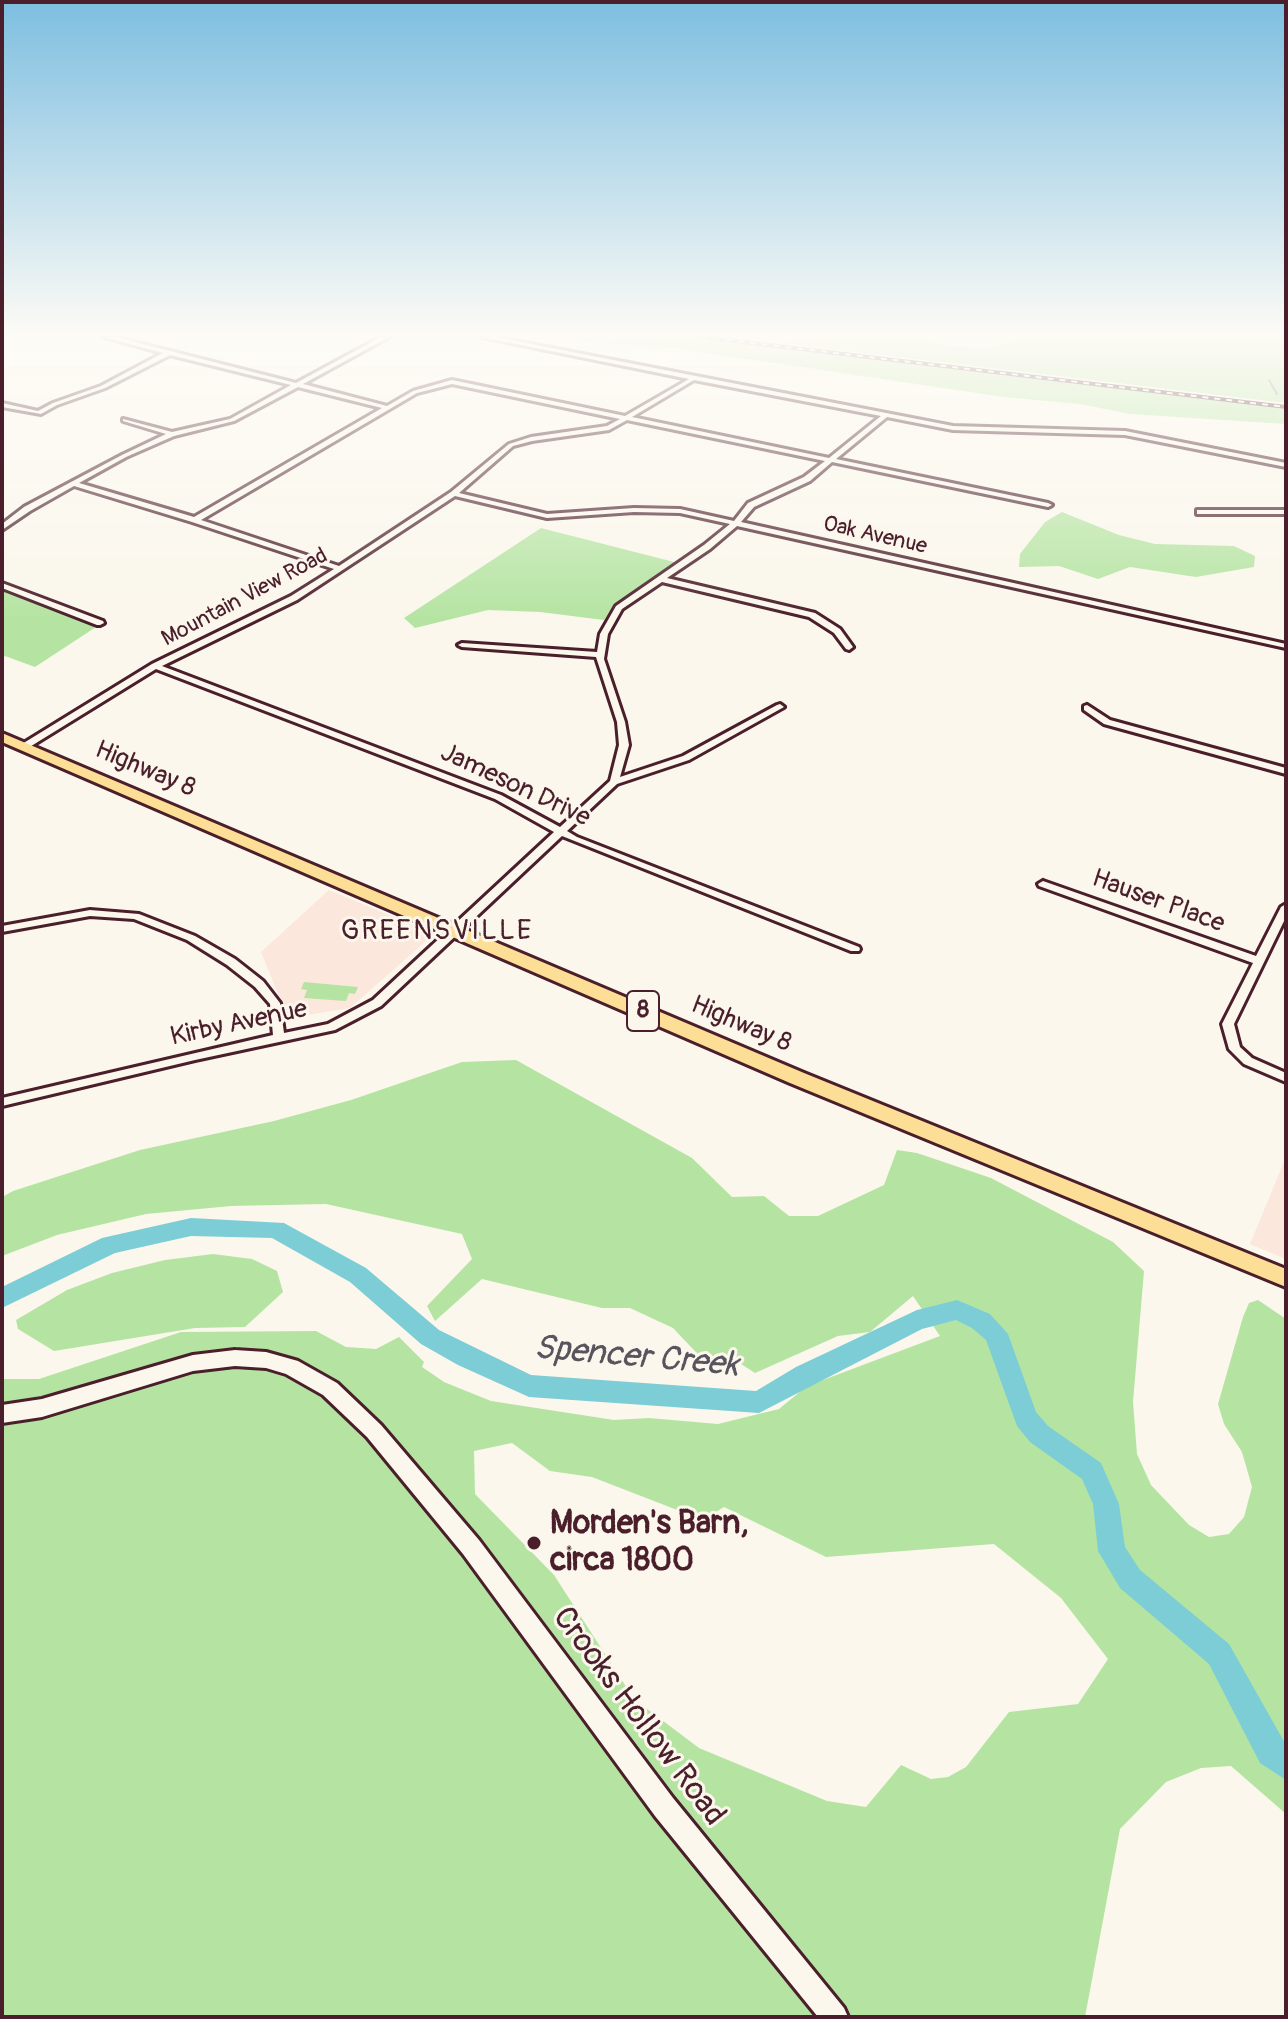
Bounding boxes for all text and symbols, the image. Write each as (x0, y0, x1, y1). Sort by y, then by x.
street label: Oak Avenue (820, 511, 930, 561)
street label: Mountain View Road (158, 543, 332, 653)
street label: Highway 8 (90, 735, 200, 805)
street label: Jameson Drive (435, 738, 595, 834)
street label: Hauser Place (1087, 864, 1229, 940)
district label: GREENSVILLE (341, 915, 533, 949)
street label: Highway 8 (686, 990, 796, 1060)
road number: 8 (627, 991, 659, 1031)
street label: Kirby Avenue (168, 994, 310, 1054)
water label: Spencer Creek (532, 1329, 740, 1387)
place label: Morden's Barn, circa 1800 (550, 1506, 748, 1581)
marker: Morden's Barn, circa 1800 (525, 1534, 543, 1552)
street label: Crooks Hollow Road (543, 1600, 733, 1834)

